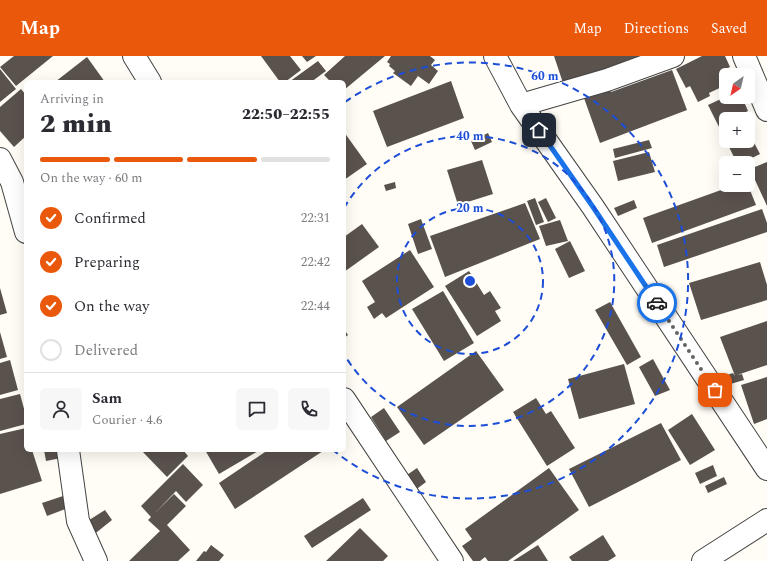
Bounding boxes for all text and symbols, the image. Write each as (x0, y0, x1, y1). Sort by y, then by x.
text: Map (20, 14, 60, 43)
text: Map (574, 18, 602, 39)
text: Directions (624, 18, 689, 39)
text: Saved (711, 18, 747, 39)
text: 60 m (531, 67, 559, 86)
north arrow (719, 68, 755, 104)
map controls (719, 68, 755, 192)
text: Arriving in (40, 89, 104, 109)
text: 22:50–22:55 (242, 103, 330, 126)
text: 2 min (40, 104, 112, 144)
button: + (719, 112, 755, 148)
pin (522, 113, 556, 147)
icon: home (528, 119, 550, 141)
text: 40 m (456, 127, 484, 146)
button: − (719, 156, 755, 192)
text: On the way · 60 m (40, 168, 143, 188)
text: 20 m (456, 199, 484, 218)
icon: check (40, 207, 62, 229)
text: Confirmed (74, 207, 146, 230)
text: 22:31 (301, 208, 330, 228)
icon: check (40, 251, 62, 273)
text: Preparing (74, 251, 140, 274)
text: 22:42 (301, 252, 330, 272)
centre of rings (463, 274, 477, 288)
courier (637, 283, 677, 323)
icon: car (646, 292, 668, 314)
icon: check (40, 295, 62, 317)
text: On the way (74, 295, 149, 318)
text: 22:44 (301, 296, 330, 316)
text: Delivered (74, 339, 138, 362)
pin (698, 373, 732, 407)
icon: bag (704, 379, 726, 401)
text: Sam (92, 387, 122, 410)
button: person (40, 388, 82, 430)
button: chat (236, 388, 278, 430)
button: phone (288, 388, 330, 430)
text: Courier · 4.6 (92, 410, 162, 430)

